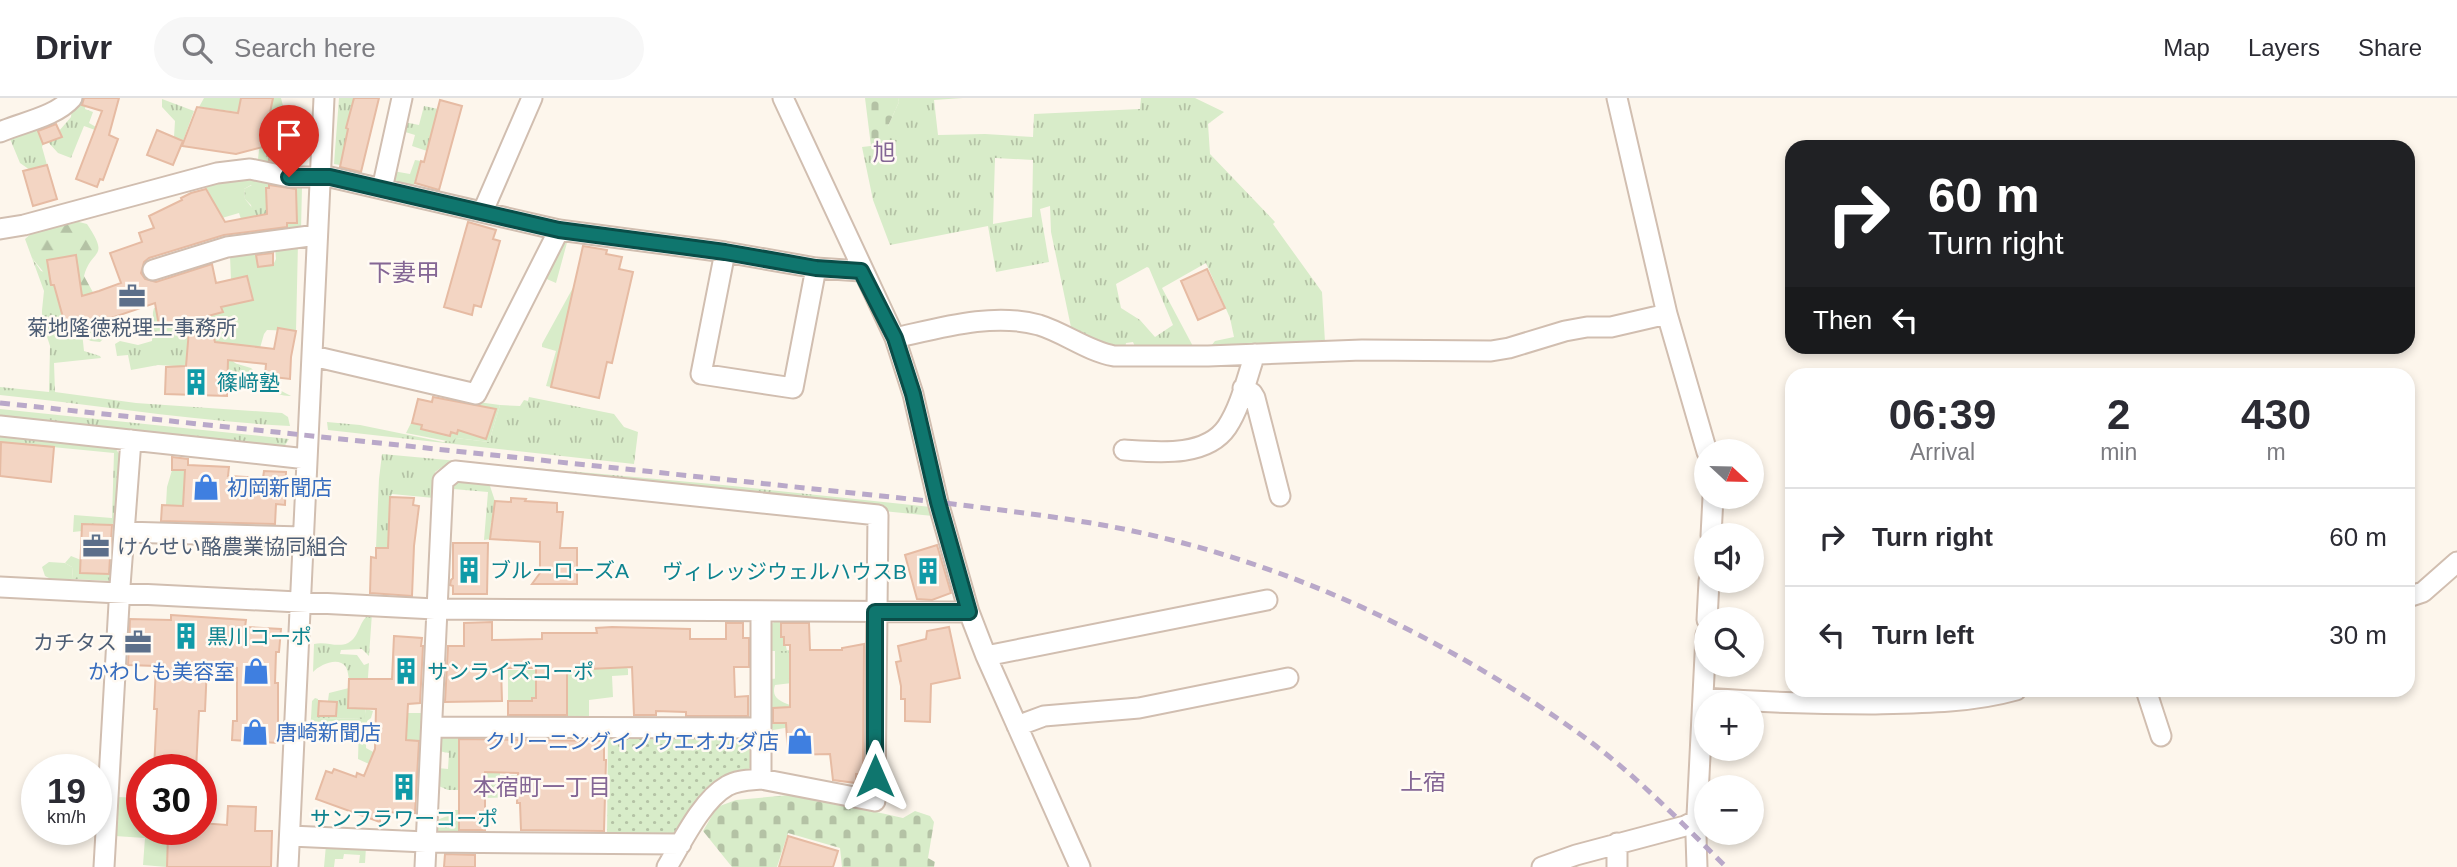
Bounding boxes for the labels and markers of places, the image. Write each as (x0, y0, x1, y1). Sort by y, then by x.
pin (259, 105, 319, 177)
office icon: 菊地隆徳税理士事務所 (117, 281, 147, 311)
place label: 菊地隆徳税理士事務所 (27, 316, 237, 339)
building icon: 篠﨑塾 (181, 367, 211, 397)
place label: 篠﨑塾 (217, 371, 280, 394)
shop icon: 初岡新聞店 (191, 472, 221, 502)
place label: 初岡新聞店 (227, 476, 332, 499)
office icon: けんせい酪農業協同組合 (81, 531, 111, 561)
place label: けんせい酪農業協同組合 (117, 535, 348, 558)
building icon: ブルーローズA (454, 555, 484, 585)
building icon: ヴィレッジウェルハウスB (913, 556, 943, 586)
place label: ブルーローズA (490, 559, 629, 582)
place label: ヴィレッジウェルハウスB (662, 560, 907, 583)
building icon: 黒川コーポ (171, 621, 201, 651)
place label: 黒川コーポ (207, 625, 312, 648)
office icon: カチタス (123, 627, 153, 657)
place label: カチタス (33, 631, 117, 654)
shop icon: かわしも美容室 (241, 656, 271, 686)
building icon: サンライズコーポ (391, 656, 421, 686)
place label: かわしも美容室 (88, 660, 235, 683)
place label: サンライズコーポ (427, 660, 594, 683)
shop icon: 唐崎新聞店 (240, 717, 270, 747)
place label: 唐崎新聞店 (276, 721, 381, 744)
shop icon: クリーニングイノウエオカダ店 (785, 726, 815, 756)
place label: クリーニングイノウエオカダ店 (485, 730, 779, 753)
building icon: サンフラワーコーポ (389, 772, 419, 802)
place label: サンフラワーコーポ (310, 807, 498, 830)

